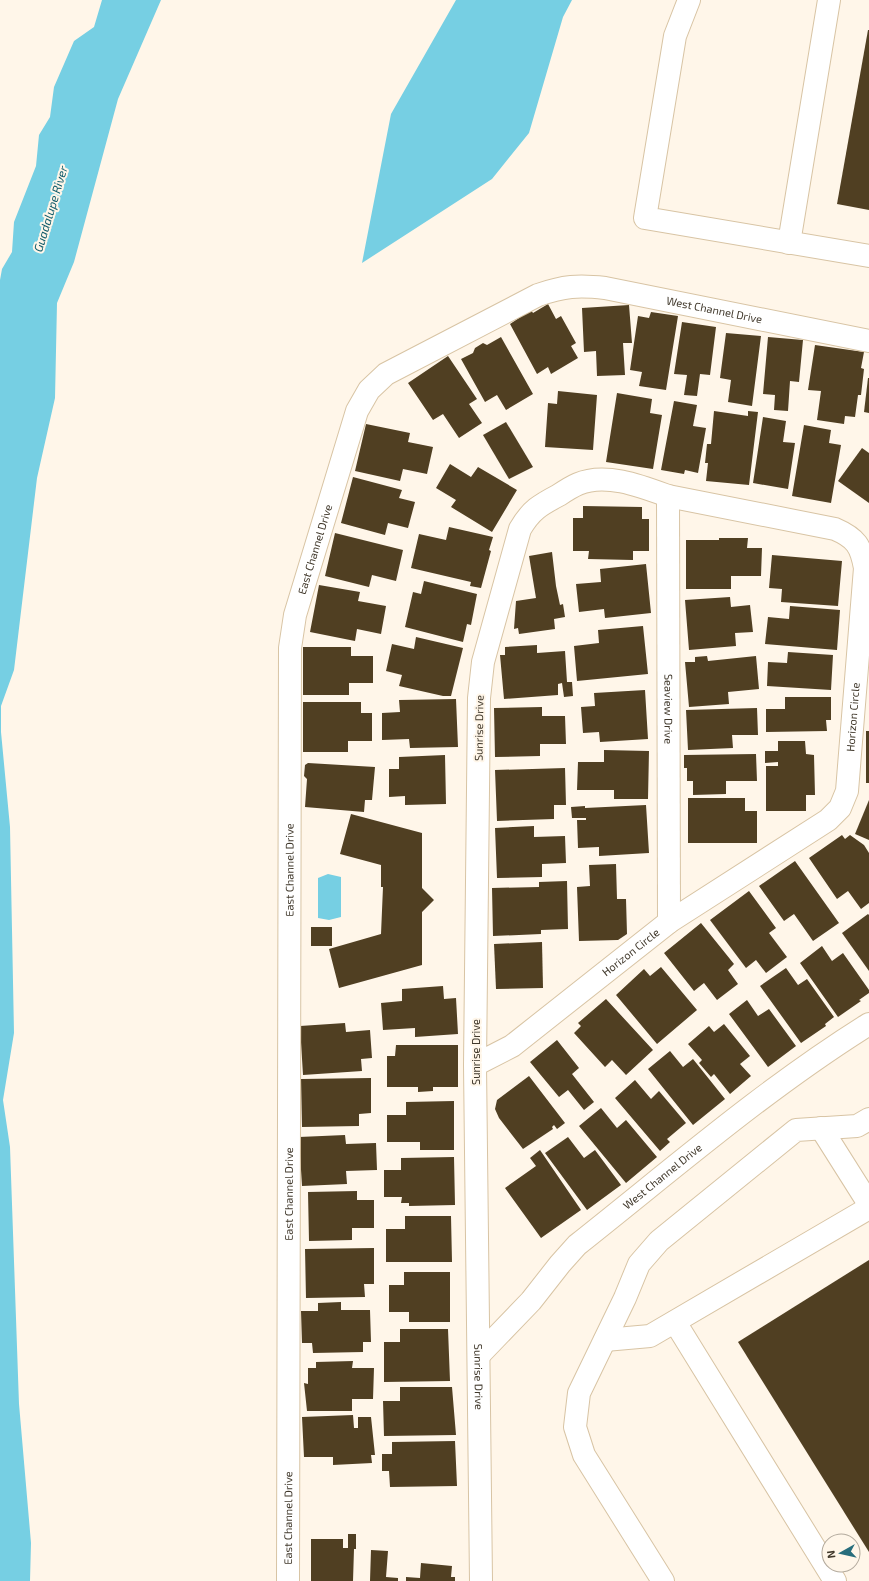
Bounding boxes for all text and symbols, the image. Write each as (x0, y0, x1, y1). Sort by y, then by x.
water label: Guadalupe River (30, 164, 70, 253)
street label: West Channel Drive (665, 293, 764, 325)
street label: East Channel Drive (295, 502, 334, 596)
street label: Seaview Drive (662, 674, 676, 744)
street label: Horizon Circle (843, 682, 862, 752)
street label: Sunrise Drive (471, 695, 486, 761)
street label: East Channel Drive (282, 823, 296, 917)
street label: Horizon Circle (599, 925, 662, 978)
street label: Sunrise Drive (469, 1019, 482, 1085)
street label: West Channel Drive (620, 1140, 704, 1212)
street label: East Channel Drive (282, 1147, 295, 1241)
street label: Sunrise Drive (472, 1344, 486, 1410)
street label: East Channel Drive (281, 1471, 294, 1565)
north arrow (821, 1533, 861, 1573)
text: N (824, 1550, 838, 1559)

